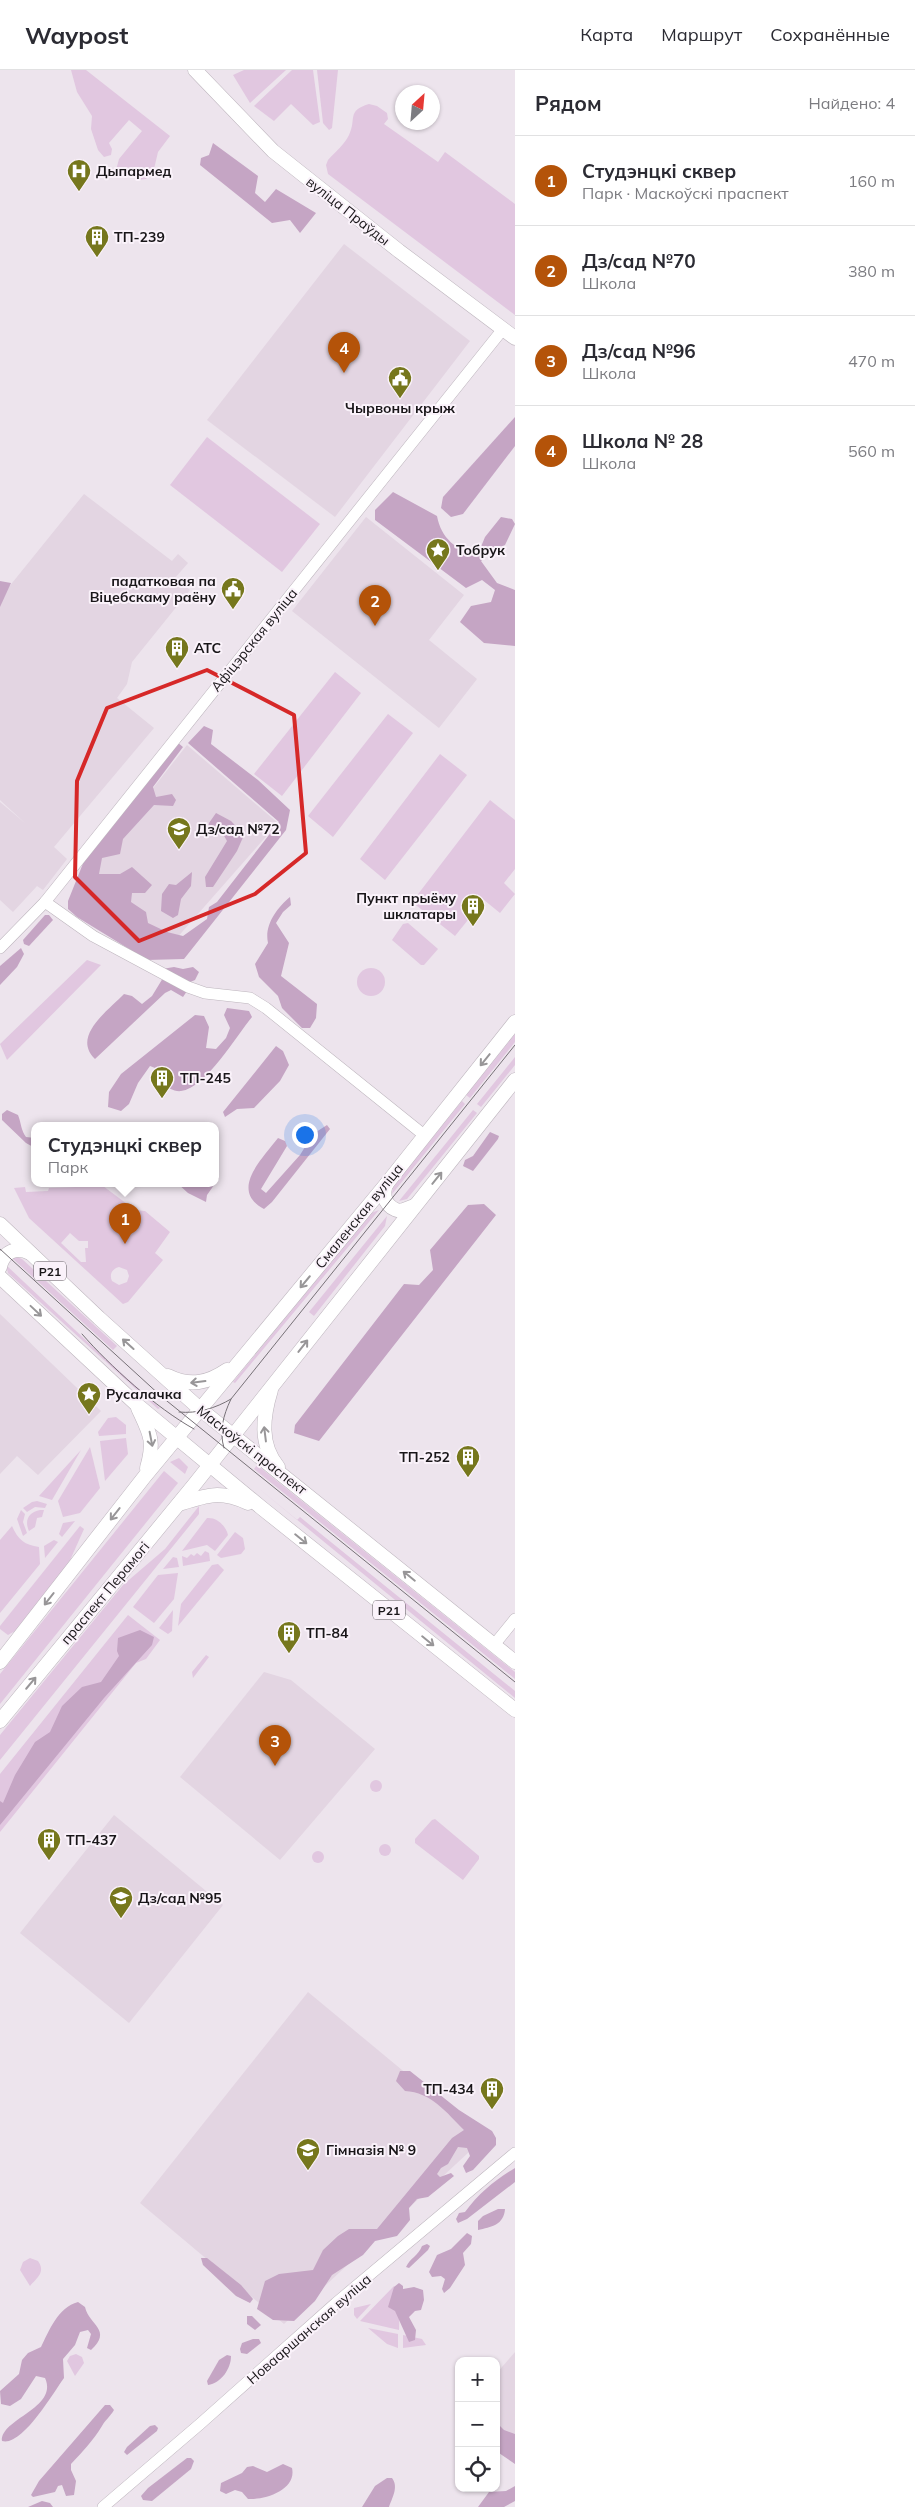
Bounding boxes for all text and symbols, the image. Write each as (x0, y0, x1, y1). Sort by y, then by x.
text: Waypost (25, 20, 128, 50)
text: Карта (580, 23, 633, 46)
text: Маршрут (661, 23, 742, 46)
text: Сохранённые (770, 23, 890, 46)
north arrow (395, 85, 440, 130)
text: Рядом (535, 90, 602, 116)
text: Найдено: 4 (809, 93, 895, 113)
hospital icon: Дыпармед (66, 158, 92, 192)
text: Студэнцкі сквер (582, 159, 736, 183)
place label: Дыпармед (96, 162, 172, 180)
text: 1 (546, 171, 556, 191)
text: 160 m (848, 171, 895, 191)
street label: вуліца Праўды (302, 173, 394, 249)
text: Парк · Маскоўскі праспект (582, 183, 789, 203)
building icon: ТП-239 (84, 224, 110, 258)
place label: ТП-239 (114, 228, 165, 246)
text: Дз/сад №70 (582, 249, 696, 273)
text: 2 (546, 261, 556, 281)
text: 380 m (848, 261, 895, 281)
text: Школа (582, 273, 636, 293)
pin: 4 (328, 332, 360, 373)
text: Дз/сад №96 (582, 339, 696, 363)
text: 3 (546, 351, 556, 371)
text: 470 m (848, 351, 895, 371)
text: Школа (582, 363, 636, 383)
public building icon: Чырвоны крыж (387, 365, 413, 399)
place label: Чырвоны крыж (345, 399, 455, 417)
text: Школа № 28 (582, 429, 703, 453)
text: 4 (546, 441, 556, 461)
text: 560 m (848, 441, 895, 461)
text: Школа (582, 453, 636, 473)
place icon: Тобрук (425, 537, 451, 571)
place label: Тобрук (456, 541, 506, 559)
place label: падатковая па Віцебскаму раёну (90, 572, 216, 606)
public building icon: падатковая па Віцебскаму раёну (220, 576, 246, 610)
street label: Афіцэрская вуліца (207, 585, 301, 695)
pin: 2 (359, 585, 391, 626)
building icon: АТС (164, 635, 190, 669)
place label: АТС (194, 639, 221, 657)
school or university icon: Дз/сад №72 (166, 816, 192, 850)
place label: Дз/сад №72 (196, 820, 280, 838)
place label: Пункт прыёму шклатары (356, 889, 456, 923)
building icon: Пункт прыёму шклатары (460, 893, 486, 927)
one-way arrow (479, 1053, 490, 1066)
building icon: ТП-245 (149, 1065, 175, 1099)
place label: ТП-245 (180, 1069, 231, 1087)
popup (31, 1122, 219, 1187)
your location (292, 1122, 318, 1148)
text: Студэнцкі сквер (48, 1133, 202, 1157)
text: Парк (48, 1157, 88, 1177)
street label: Смаленская вуліца (311, 1160, 407, 1272)
one-way arrow (432, 1172, 443, 1185)
pin: 1 (109, 1203, 141, 1244)
road number: Р21 (34, 1262, 66, 1280)
one-way arrow (300, 1275, 311, 1288)
one-way arrow (29, 1305, 42, 1317)
one-way arrow (121, 1338, 134, 1350)
one-way arrow (298, 1340, 309, 1353)
one-way arrow (191, 1377, 207, 1387)
place icon: Русалачка (76, 1381, 102, 1415)
place label: Русалачка (106, 1385, 182, 1403)
street label: Маскоўскі праспект (193, 1401, 311, 1499)
one-way arrow (260, 1427, 270, 1443)
one-way arrow (146, 1431, 156, 1447)
building icon: ТП-252 (455, 1444, 481, 1478)
place label: ТП-252 (399, 1448, 450, 1466)
one-way arrow (109, 1508, 120, 1521)
one-way arrow (294, 1534, 307, 1545)
street label: праспект Перамогі (57, 1538, 153, 1648)
one-way arrow (403, 1570, 416, 1581)
one-way arrow (43, 1592, 54, 1605)
road number: Р21 (373, 1600, 405, 1620)
building icon: ТП-84 (276, 1620, 302, 1654)
place label: ТП-84 (306, 1624, 349, 1642)
one-way arrow (421, 1635, 434, 1646)
one-way arrow (25, 1677, 37, 1690)
pin: 3 (259, 1725, 291, 1766)
building icon: ТП-437 (36, 1827, 62, 1861)
place label: ТП-437 (66, 1831, 117, 1849)
school or university icon: Дз/сад №95 (108, 1885, 134, 1919)
place label: Дз/сад №95 (138, 1889, 222, 1907)
building icon: ТП-434 (479, 2076, 505, 2110)
place label: ТП-434 (423, 2080, 475, 2098)
school or university icon: Гімназія № 9 (295, 2137, 321, 2171)
place label: Гімназія № 9 (326, 2141, 416, 2159)
street label: Новааршанская вуліца (243, 2270, 375, 2388)
map controls (455, 2357, 500, 2492)
button: + (455, 2357, 500, 2402)
button: − (455, 2402, 500, 2447)
button: locate (455, 2447, 500, 2492)

